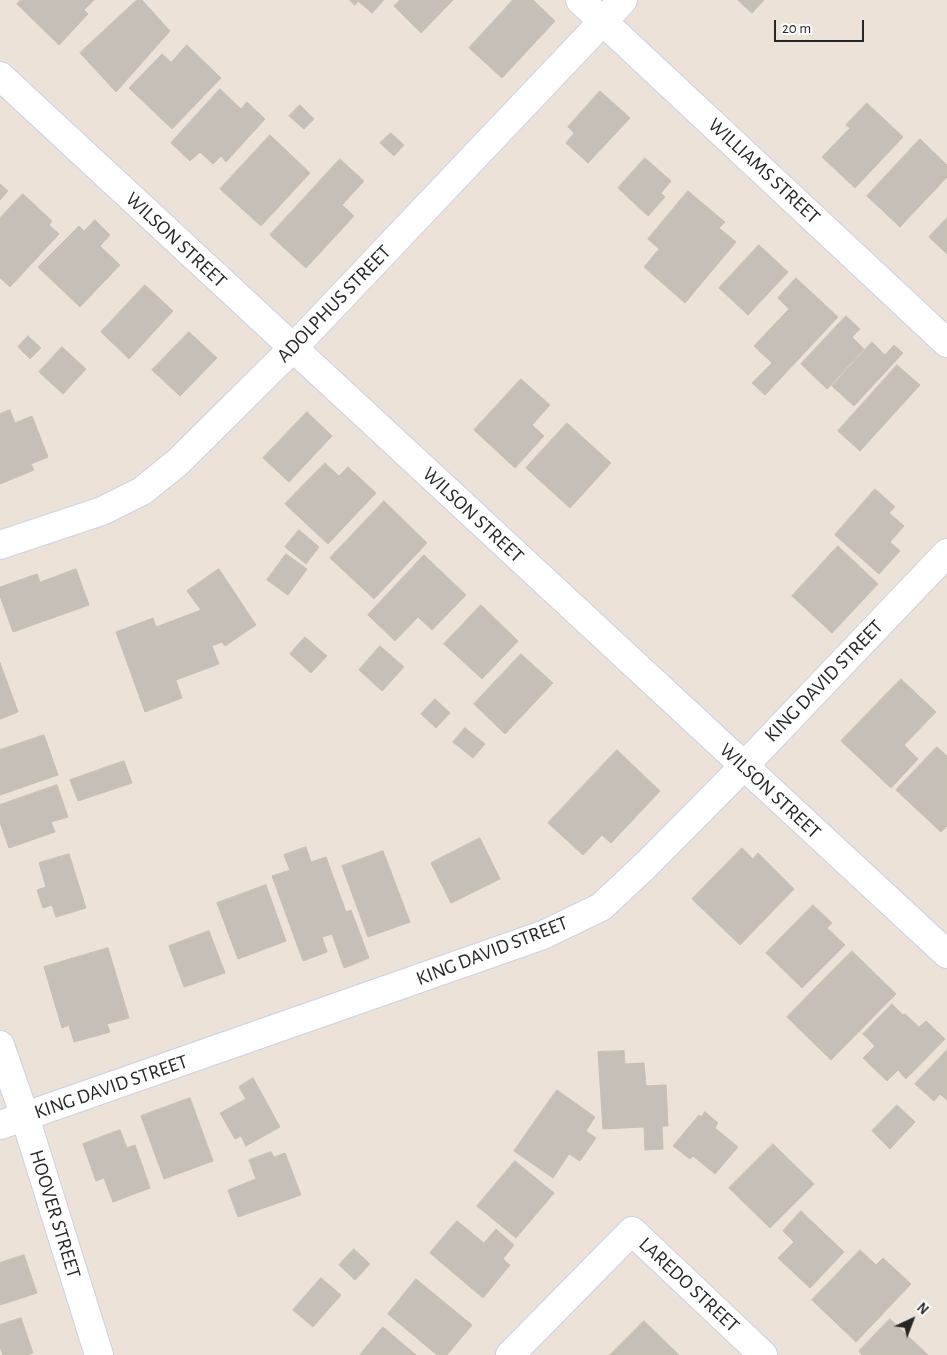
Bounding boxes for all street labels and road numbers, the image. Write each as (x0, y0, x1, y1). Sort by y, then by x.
street label: WILLIAMS STREET (703, 113, 825, 229)
street label: WILSON STREET (120, 187, 232, 293)
street label: ADOLPHUS STREET (272, 240, 396, 368)
street label: WILSON STREET (417, 462, 529, 568)
street label: KING DAVID STREET (760, 615, 888, 747)
street label: WILSON STREET (714, 738, 826, 844)
street label: KING DAVID STREET (413, 911, 571, 991)
street label: KING DAVID STREET (31, 1050, 191, 1124)
street label: HOOVER STREET (24, 1147, 86, 1281)
street label: LAREDO STREET (634, 1232, 744, 1338)

